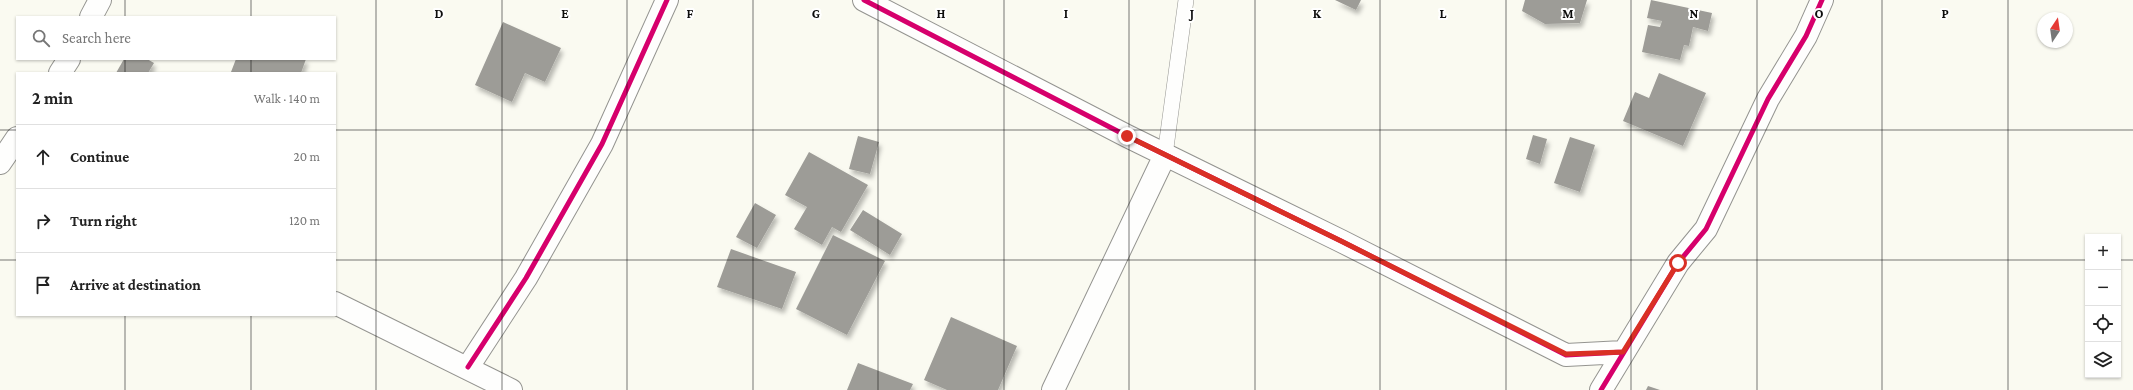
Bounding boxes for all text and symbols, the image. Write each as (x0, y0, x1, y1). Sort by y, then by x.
text: D (435, 6, 444, 21)
text: E (561, 6, 569, 21)
text: F (687, 6, 694, 21)
text: G (812, 6, 820, 21)
text: H (937, 6, 946, 21)
text: I (1064, 6, 1068, 21)
text: J (1188, 6, 1194, 21)
text: K (1313, 6, 1322, 21)
text: L (1440, 6, 1447, 21)
text: M (1562, 6, 1574, 21)
text: N (1690, 6, 1699, 21)
text: O (1815, 6, 1824, 21)
text: P (1941, 6, 1949, 21)
north arrow (2037, 12, 2073, 48)
search box (16, 16, 336, 60)
icon: search (30, 27, 52, 49)
text: Search here (62, 30, 131, 46)
text: 2 min (32, 89, 73, 108)
text: Walk · 140 m (254, 91, 320, 106)
route end (1118, 127, 1136, 145)
icon: ahead (32, 146, 54, 168)
text: Continue (70, 149, 129, 165)
text: 20 m (294, 149, 320, 164)
icon: right (32, 210, 54, 232)
text: Turn right (70, 213, 137, 229)
text: 120 m (289, 213, 320, 228)
map controls (2085, 234, 2121, 378)
button: + (2085, 234, 2121, 270)
route start (1669, 254, 1687, 272)
button: − (2085, 270, 2121, 306)
icon: arrive (32, 274, 54, 296)
text: Arrive at destination (70, 277, 201, 293)
button: locate (2085, 306, 2121, 342)
button: layers (2085, 342, 2121, 378)

